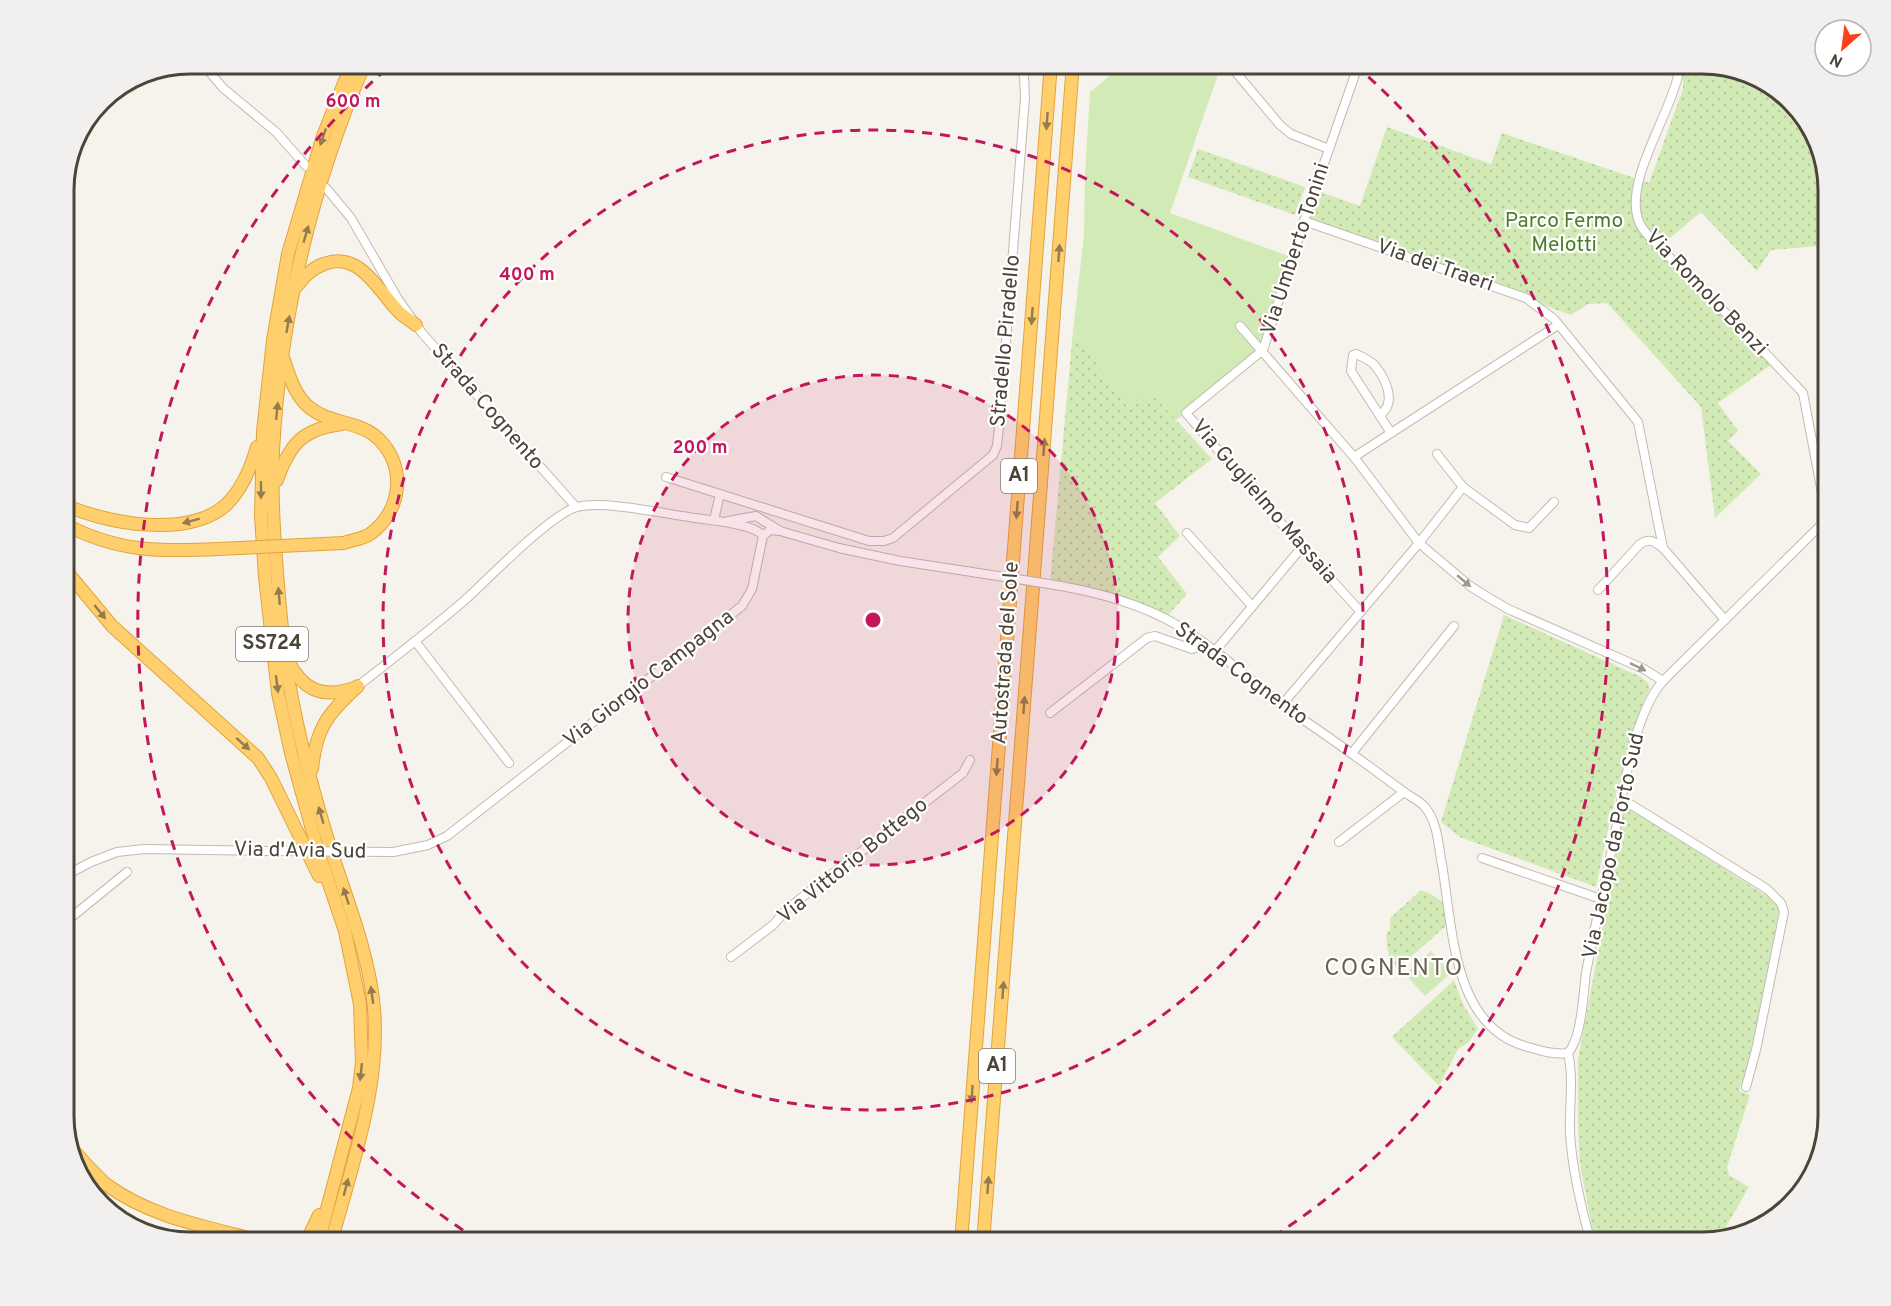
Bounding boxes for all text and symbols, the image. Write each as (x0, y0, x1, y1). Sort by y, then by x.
north arrow (1813, 18, 1873, 78)
text: N (1827, 48, 1847, 71)
text: 600 m (325, 91, 381, 114)
one-way arrow (1042, 112, 1051, 131)
one-way arrow (318, 128, 328, 146)
street label: Via Umberto Tonini (1255, 160, 1337, 338)
park label: Parco Fermo Melotti (1505, 208, 1623, 259)
street label: Via Romolo Benzi (1639, 224, 1773, 362)
one-way arrow (302, 225, 312, 243)
street label: Via dei Traeri (1373, 233, 1497, 299)
one-way arrow (1054, 243, 1064, 262)
street label: Stradello Piradello (985, 254, 1027, 428)
text: 400 m (499, 264, 555, 287)
one-way arrow (1027, 306, 1036, 325)
one-way arrow (284, 314, 293, 333)
street label: Strada Cognento (425, 338, 549, 476)
one-way arrow (272, 401, 282, 420)
street label: Via Guglielmo Massaia (1185, 414, 1343, 590)
text: 200 m (672, 437, 728, 460)
one-way arrow (1039, 438, 1049, 457)
road number: A1 (1001, 459, 1037, 493)
one-way arrow (256, 481, 266, 500)
one-way arrow (1012, 501, 1021, 520)
one-way arrow (182, 516, 200, 526)
street label: Autostrada del Sole (986, 561, 1026, 745)
one-way arrow (1456, 574, 1472, 587)
one-way arrow (274, 586, 284, 605)
one-way arrow (94, 604, 107, 620)
street label: Via Giorgio Campagna (558, 604, 740, 754)
centre of rings (863, 610, 883, 630)
street label: Strada Cognento (1169, 616, 1313, 732)
road number: SS724 (236, 627, 308, 661)
one-way arrow (1629, 662, 1646, 671)
one-way arrow (272, 675, 282, 694)
one-way arrow (1019, 695, 1029, 714)
street label: Via Jacopo da Porto Sud (1577, 730, 1651, 962)
one-way arrow (235, 737, 250, 750)
one-way arrow (992, 758, 1002, 777)
street label: Via Vittorio Bottego (772, 792, 934, 930)
one-way arrow (316, 806, 325, 824)
street label: Via d'Avia Sud (233, 836, 367, 866)
one-way arrow (341, 887, 350, 905)
district label: COGNENTO (1324, 954, 1464, 984)
one-way arrow (998, 981, 1007, 1000)
one-way arrow (367, 985, 376, 1004)
road number: A1 (979, 1049, 1015, 1083)
one-way arrow (356, 1063, 365, 1082)
one-way arrow (967, 1085, 977, 1104)
one-way arrow (983, 1175, 993, 1194)
one-way arrow (341, 1177, 351, 1196)

